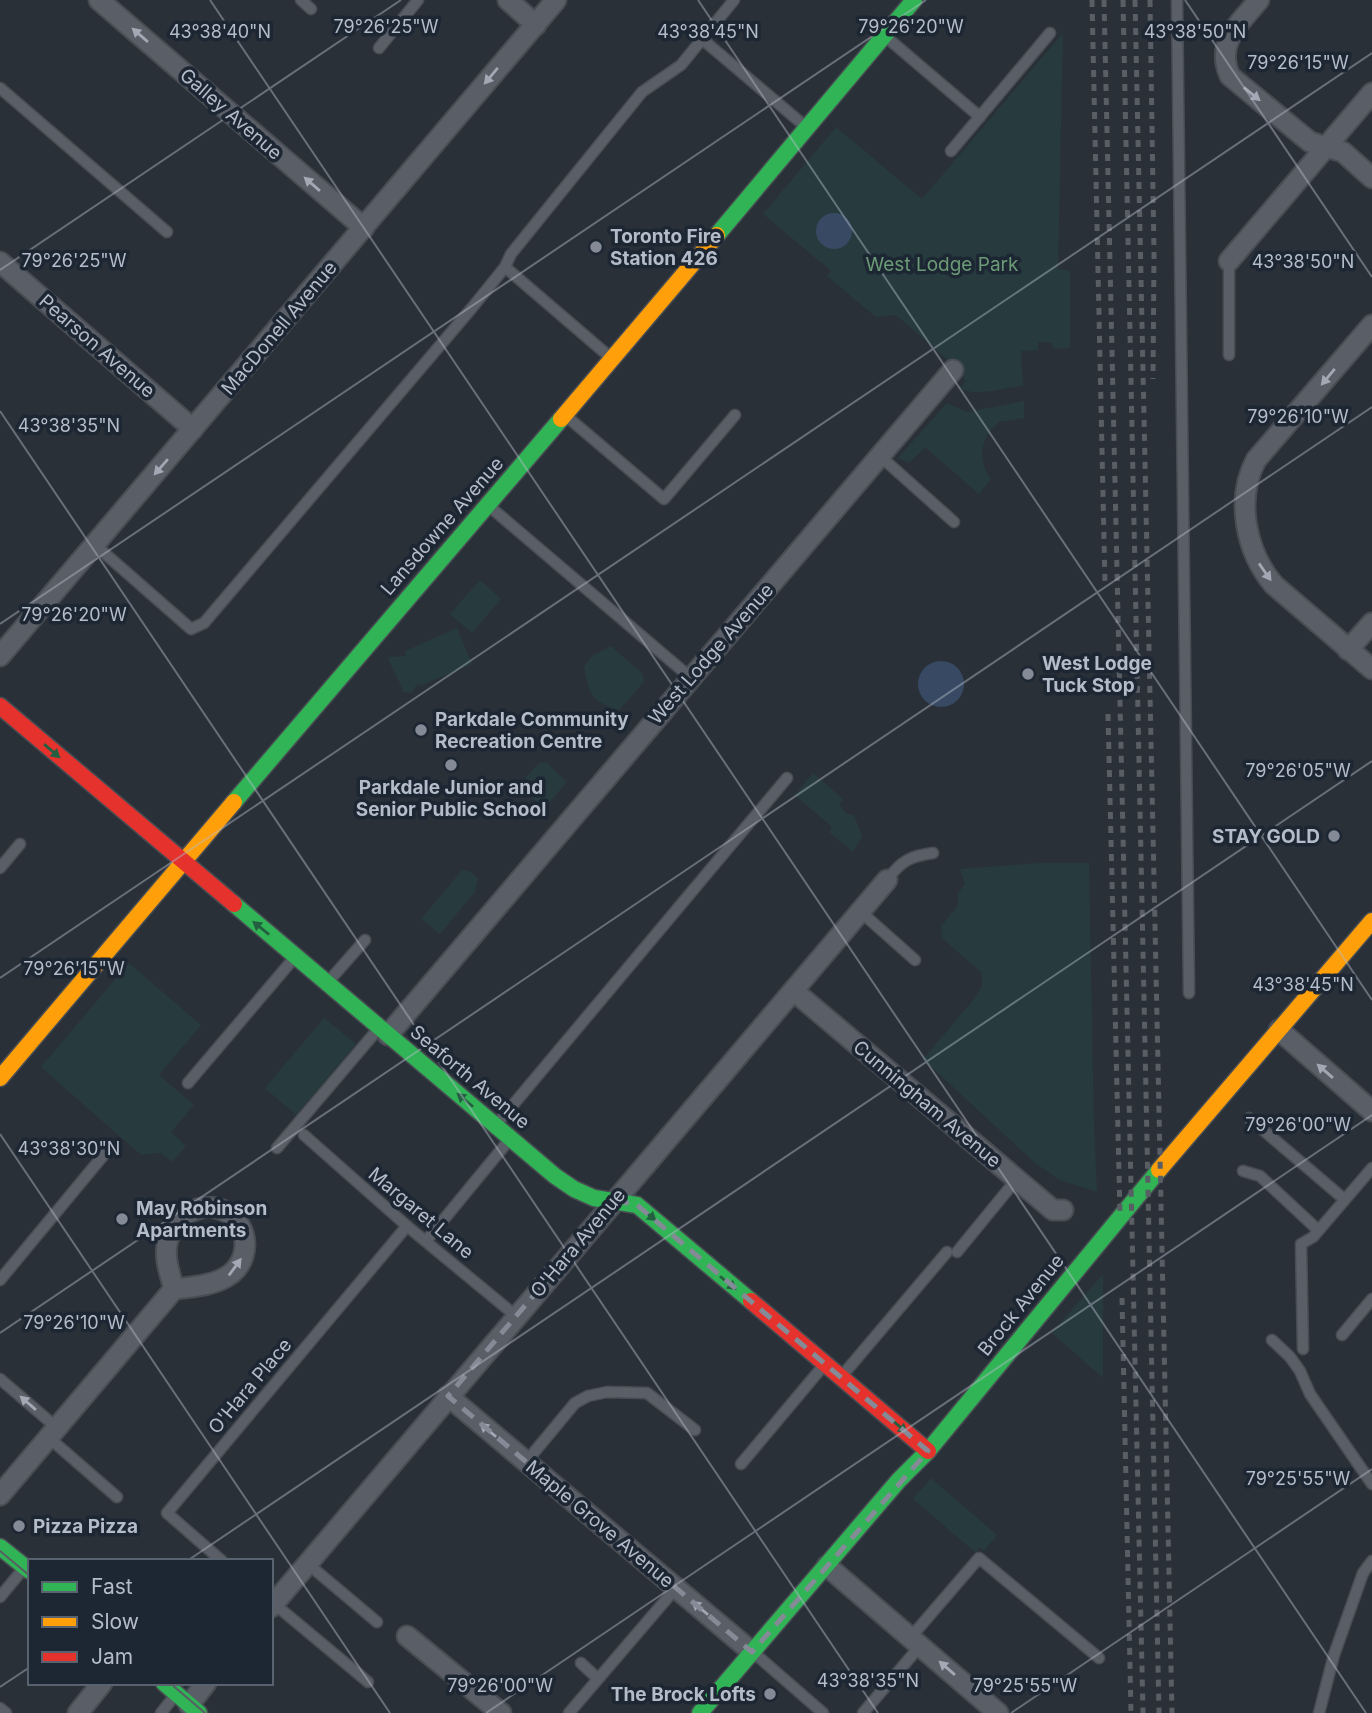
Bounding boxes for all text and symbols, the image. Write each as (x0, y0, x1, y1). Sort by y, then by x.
text: 79°26'25"W (334, 16, 439, 37)
text: 79°26'20"W (858, 16, 964, 37)
text: 43°38'40"N (169, 21, 271, 42)
text: 43°38'45"N (657, 21, 759, 42)
text: 43°38'50"N (1144, 21, 1246, 42)
one-way arrow (131, 27, 149, 43)
text: 79°26'15"W (1247, 52, 1349, 73)
street label: Galley Avenue (175, 63, 287, 165)
one-way arrow (484, 68, 499, 85)
one-way arrow (1243, 87, 1261, 102)
one-way arrow (304, 177, 321, 192)
place label: Toronto Fire Station 426 (610, 225, 721, 270)
marker: Toronto Fire Station 426 (588, 239, 604, 255)
text: 79°26'25"W (22, 250, 127, 271)
text: 43°38'50"N (1252, 251, 1354, 272)
park label: West Lodge Park (866, 253, 1019, 276)
street label: MacDonell Avenue (216, 256, 342, 400)
street label: Pearson Avenue (34, 289, 160, 403)
one-way arrow (1320, 368, 1336, 386)
text: 79°26'10"W (1247, 406, 1349, 427)
text: 43°38'35"N (18, 415, 120, 436)
street label: Lansdowne Avenue (376, 452, 508, 600)
one-way arrow (154, 458, 169, 475)
one-way arrow (1258, 563, 1272, 581)
street label: West Lodge Avenue (644, 579, 778, 729)
text: 79°26'20"W (21, 604, 127, 625)
place label: West Lodge Tuck Stop (1042, 652, 1152, 697)
marker: West Lodge Tuck Stop (1020, 666, 1036, 682)
place label: Parkdale Community Recreation Centre (435, 708, 629, 753)
marker: Parkdale Community Recreation Centre (413, 722, 429, 738)
one-way arrow (43, 743, 61, 759)
marker: Parkdale Junior and Senior Public School (443, 757, 459, 773)
text: 79°26'05"W (1245, 760, 1351, 781)
place label: Parkdale Junior and Senior Public School (356, 776, 546, 821)
place label: STAY GOLD (1212, 825, 1320, 848)
marker: STAY GOLD (1326, 828, 1342, 844)
one-way arrow (252, 921, 270, 936)
text: 79°26'15"W (23, 958, 125, 979)
text: 43°38'45"N (1252, 974, 1354, 995)
street label: Seaforth Avenue (406, 1020, 534, 1134)
street label: Cunningham Avenue (848, 1036, 1006, 1172)
one-way arrow (1317, 1064, 1334, 1079)
one-way arrow (457, 1093, 474, 1108)
text: 79°26'00"W (1245, 1114, 1351, 1135)
text: 43°38'30"N (18, 1138, 120, 1159)
street label: Margaret Lane (364, 1162, 478, 1264)
street label: O'Hara Avenue (526, 1184, 630, 1302)
place label: May Robinson Apartments (136, 1197, 267, 1242)
one-way arrow (639, 1206, 657, 1222)
marker: May Robinson Apartments (114, 1211, 130, 1227)
street label: Brock Avenue (973, 1250, 1069, 1360)
one-way arrow (228, 1258, 242, 1276)
one-way arrow (719, 1275, 737, 1290)
text: 79°26'10"W (23, 1312, 125, 1333)
street label: O'Hara Place (203, 1334, 297, 1438)
one-way arrow (19, 1395, 37, 1411)
one-way arrow (890, 1418, 907, 1433)
one-way arrow (480, 1423, 497, 1438)
street label: Maple Grove Avenue (521, 1455, 679, 1593)
text: 79°25'55"W (1246, 1468, 1351, 1489)
place label: Pizza Pizza (33, 1515, 138, 1538)
marker: Pizza Pizza (11, 1518, 27, 1534)
legend (28, 1559, 273, 1685)
text: Fast (91, 1574, 133, 1599)
one-way arrow (691, 1601, 708, 1616)
text: Slow (91, 1609, 139, 1634)
text: Jam (91, 1644, 133, 1669)
one-way arrow (938, 1661, 955, 1676)
text: 43°38'35"N (817, 1670, 919, 1691)
text: 79°26'00"W (447, 1675, 553, 1696)
text: 79°25'55"W (973, 1675, 1078, 1696)
place label: The Brock Lofts (611, 1683, 756, 1706)
marker: The Brock Lofts (762, 1686, 778, 1702)

